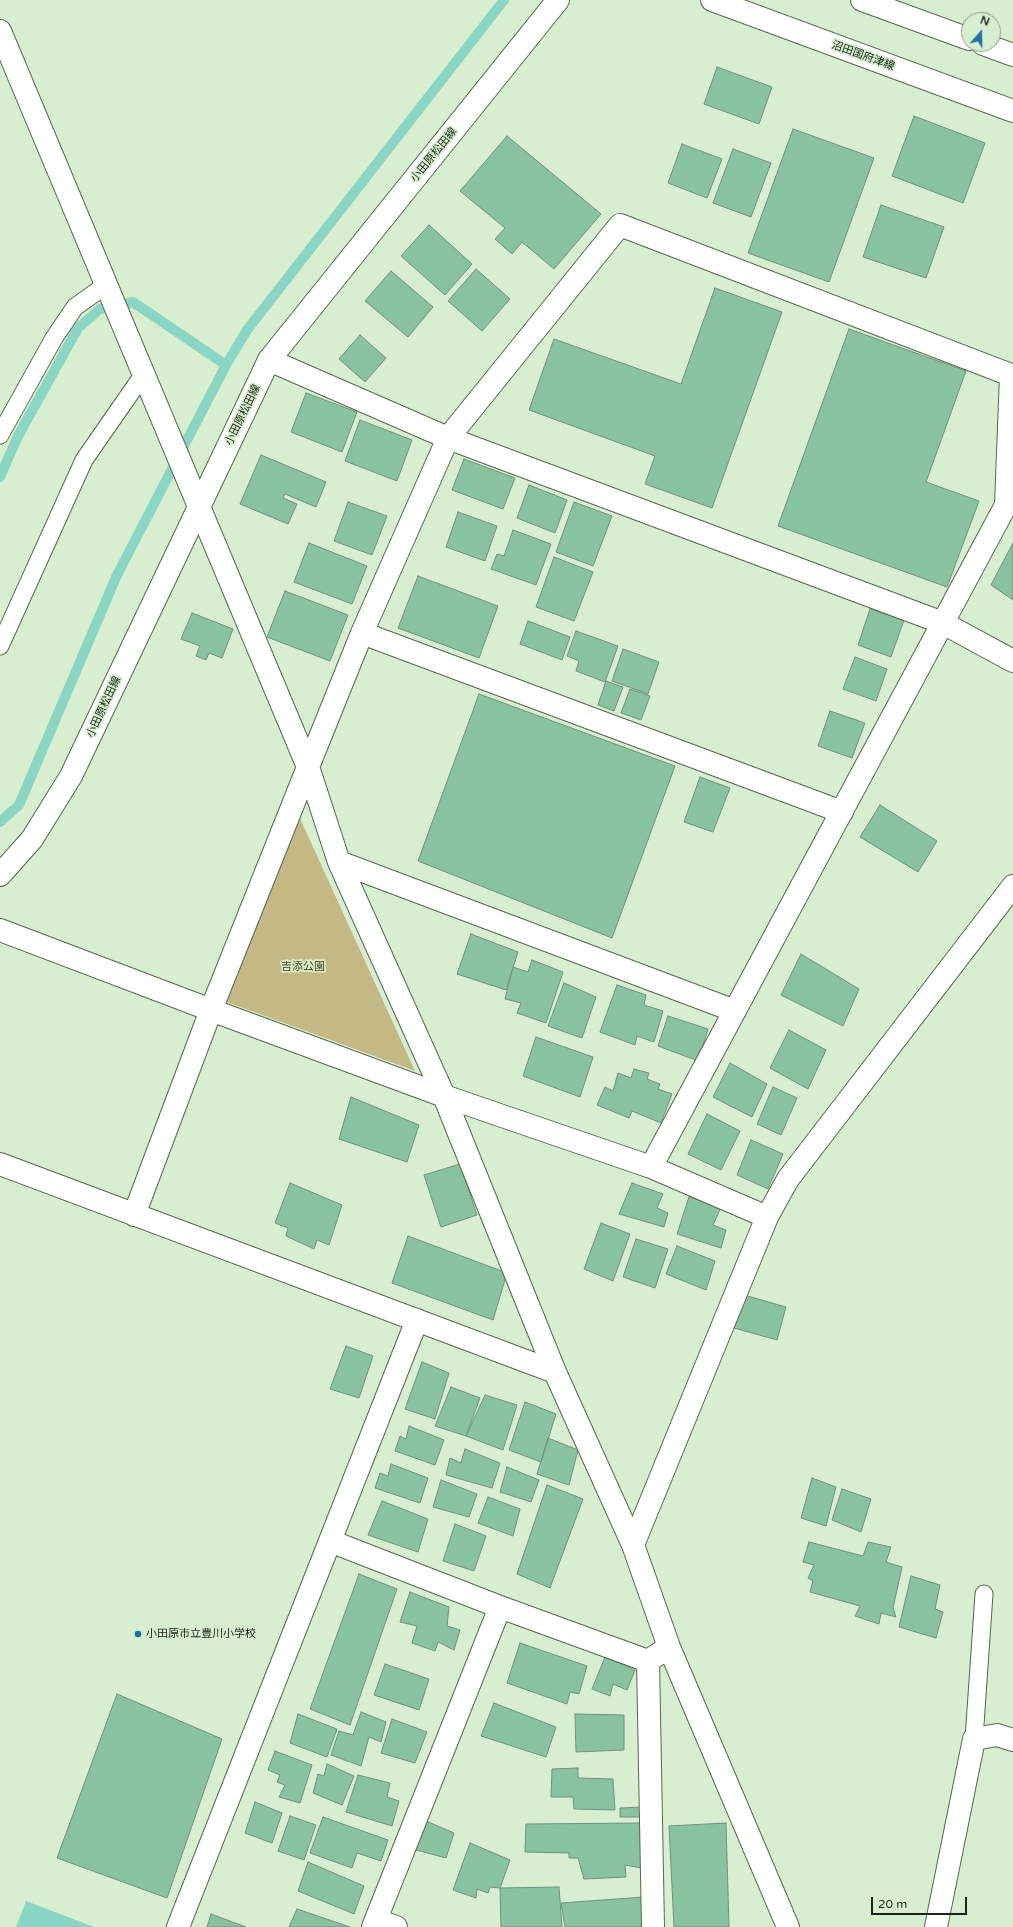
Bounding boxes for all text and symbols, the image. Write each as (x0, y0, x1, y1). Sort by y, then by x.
north arrow (961, 12, 1001, 52)
text: N (979, 14, 991, 29)
street label: 沼田国府津線 (830, 39, 896, 73)
street label: 小田原松田線 (408, 125, 460, 185)
street label: 小田原松田線 (223, 382, 263, 448)
street label: 小田原松田線 (84, 674, 124, 740)
park label: 吉添公園 (281, 960, 325, 974)
place label: 小田原市立豊川小学校 (146, 1627, 256, 1641)
marker: 小田原市立豊川小学校 (133, 1629, 143, 1639)
scale bar (873, 1889, 969, 1915)
text: 20 m (878, 1897, 907, 1911)

